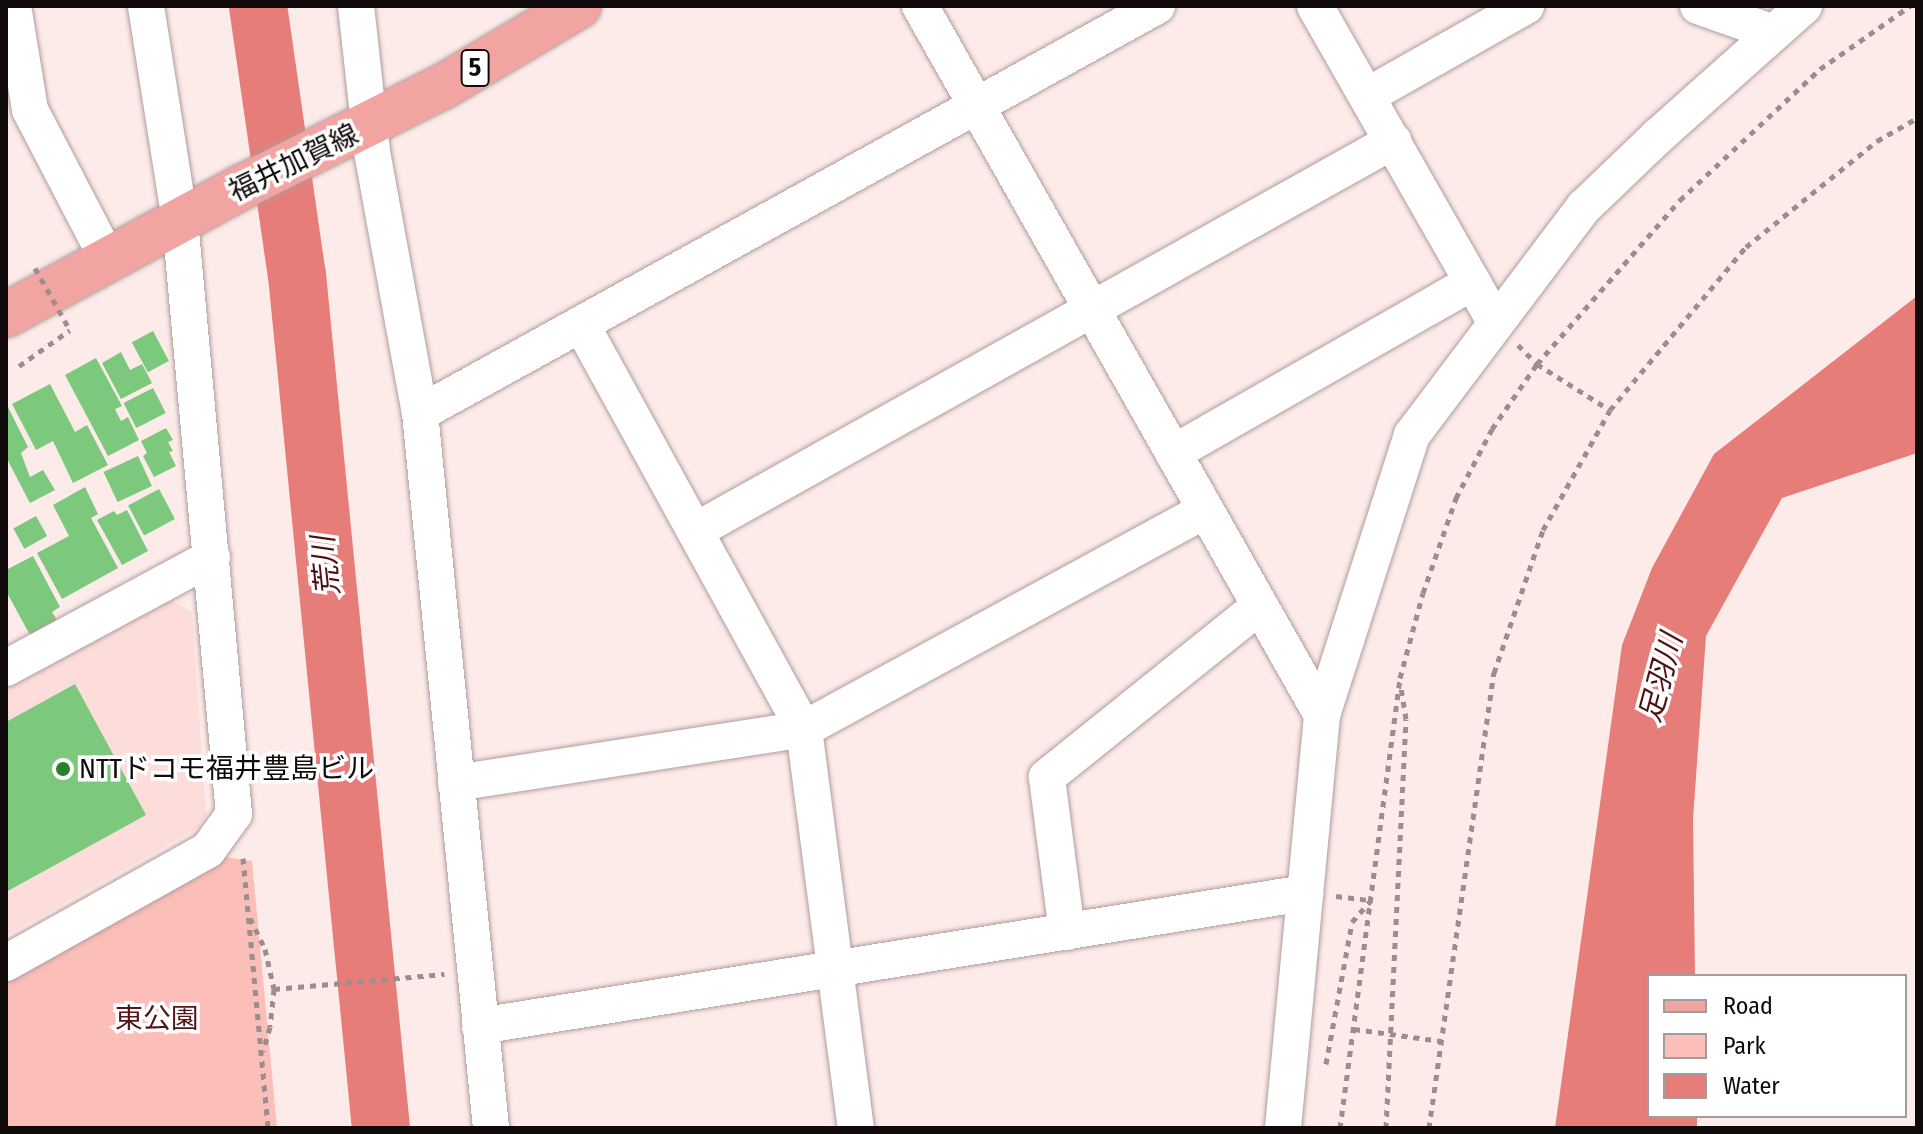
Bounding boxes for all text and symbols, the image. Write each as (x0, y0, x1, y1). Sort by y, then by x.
road number: 5 (459, 46, 491, 90)
street label: 福井加賀線 (224, 117, 364, 209)
water label: 荒川 (305, 534, 347, 598)
water label: 足羽川 (1632, 630, 1690, 726)
place label: NTTドコモ福井豊島ビル (79, 752, 374, 786)
marker: NTTドコモ福井豊島ビル (54, 760, 72, 778)
legend (1647, 974, 1907, 1118)
text: Road (1723, 992, 1773, 1020)
park label: 東公園 (115, 1002, 199, 1036)
text: Park (1723, 1032, 1766, 1060)
text: Water (1723, 1072, 1780, 1100)

